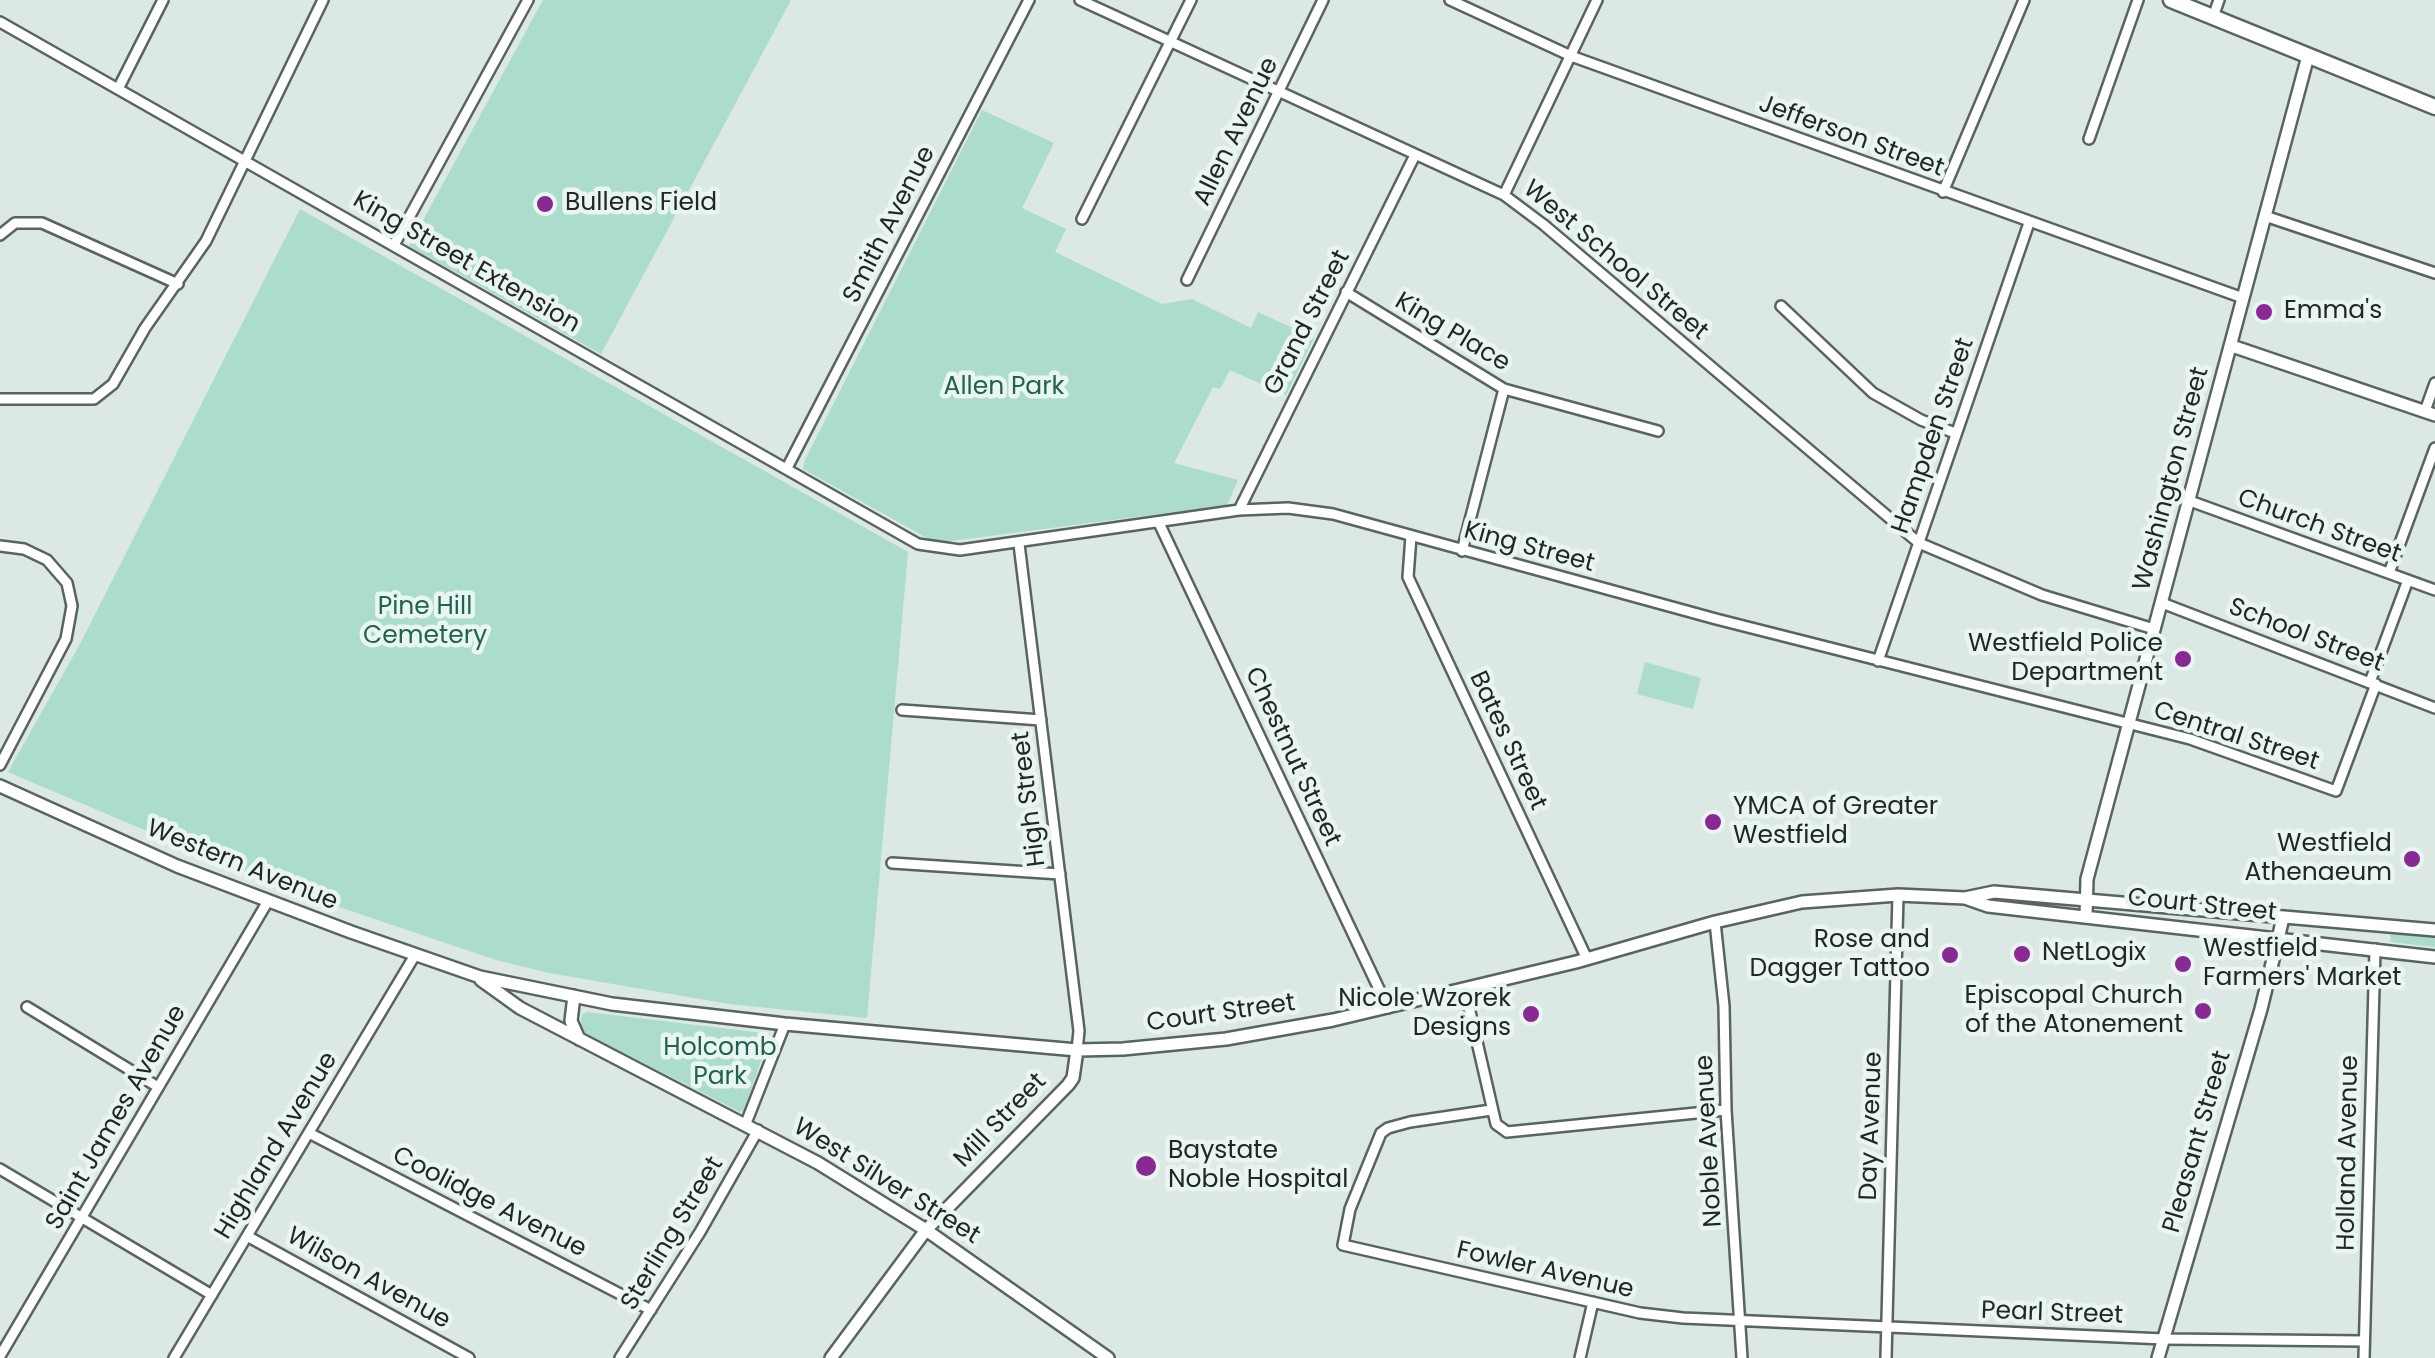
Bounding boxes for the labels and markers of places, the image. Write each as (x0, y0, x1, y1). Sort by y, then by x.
place label: Bullens Field (565, 189, 717, 219)
marker: Bullens Field (534, 193, 556, 215)
place label: Emma's (2284, 297, 2382, 327)
marker: Emma's (2253, 301, 2275, 323)
place label: Westfield Police Department (1968, 630, 2163, 689)
marker: Westfield Police Department (2172, 648, 2194, 670)
place label: YMCA of Greater Westfield (1733, 793, 1938, 852)
marker: YMCA of Greater Westfield (1702, 811, 1724, 833)
place label: Westfield Athenaeum (2244, 830, 2392, 889)
marker: Westfield Athenaeum (2401, 848, 2423, 870)
place label: Rose and Dagger Tattoo (1750, 926, 1930, 985)
place label: Westfield Farmers' Market (2203, 935, 2401, 994)
place label: NetLogix (2042, 939, 2146, 969)
marker: NetLogix (2011, 943, 2033, 965)
marker: Rose and Dagger Tattoo (1939, 944, 1961, 966)
marker: Westfield Farmers' Market (2172, 953, 2194, 975)
place label: Episcopal Church of the Atonement (1964, 982, 2183, 1041)
place label: Nicole Wzorek Designs (1338, 985, 1511, 1044)
marker: Episcopal Church of the Atonement (2192, 1000, 2214, 1022)
marker: Nicole Wzorek Designs (1520, 1003, 1542, 1025)
place label: Baystate Noble Hospital (1168, 1137, 1348, 1196)
marker: Baystate Noble Hospital (1133, 1153, 1159, 1179)

